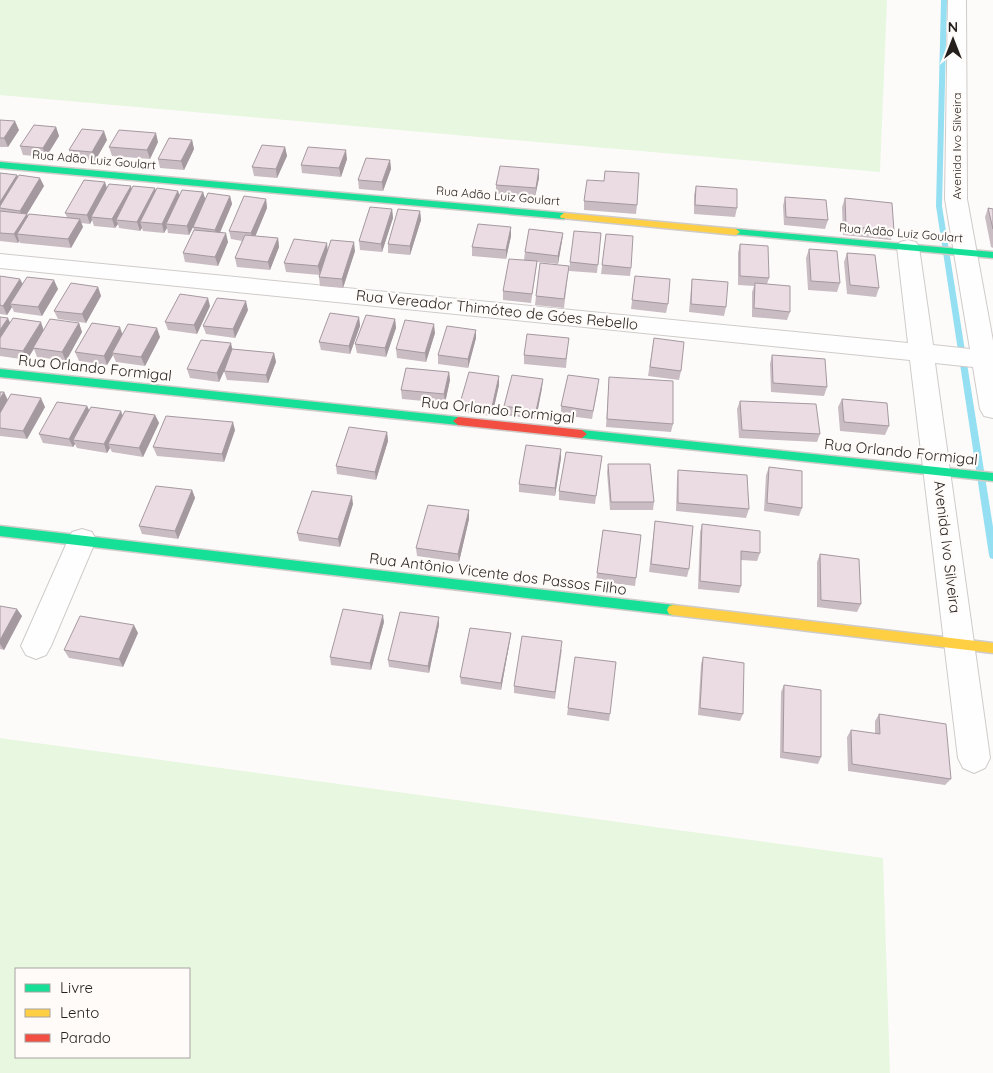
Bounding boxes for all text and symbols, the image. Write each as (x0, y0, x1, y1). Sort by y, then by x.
north arrow (928, 15, 978, 65)
text: N (948, 18, 958, 36)
street label: Avenida Ivo Silveira (949, 93, 964, 199)
street label: Rua Adão Luiz Goulart (32, 147, 157, 172)
street label: Rua Adão Luiz Goulart (436, 183, 561, 208)
street label: Rua Adão Luiz Goulart (839, 220, 964, 245)
street label: Rua Vereador Thimóteo de Góes Rebello (355, 285, 639, 334)
street label: Rua Orlando Formigal (17, 350, 173, 385)
street label: Rua Orlando Formigal (420, 392, 576, 427)
street label: Rua Orlando Formigal (823, 434, 979, 469)
street label: Avenida Ivo Silveira (930, 480, 965, 614)
street label: Rua Antônio Vicente dos Passos Filho (368, 548, 628, 599)
legend (15, 968, 190, 1058)
text: Livre (60, 978, 93, 997)
text: Lento (60, 1003, 99, 1022)
text: Parado (60, 1028, 111, 1047)

